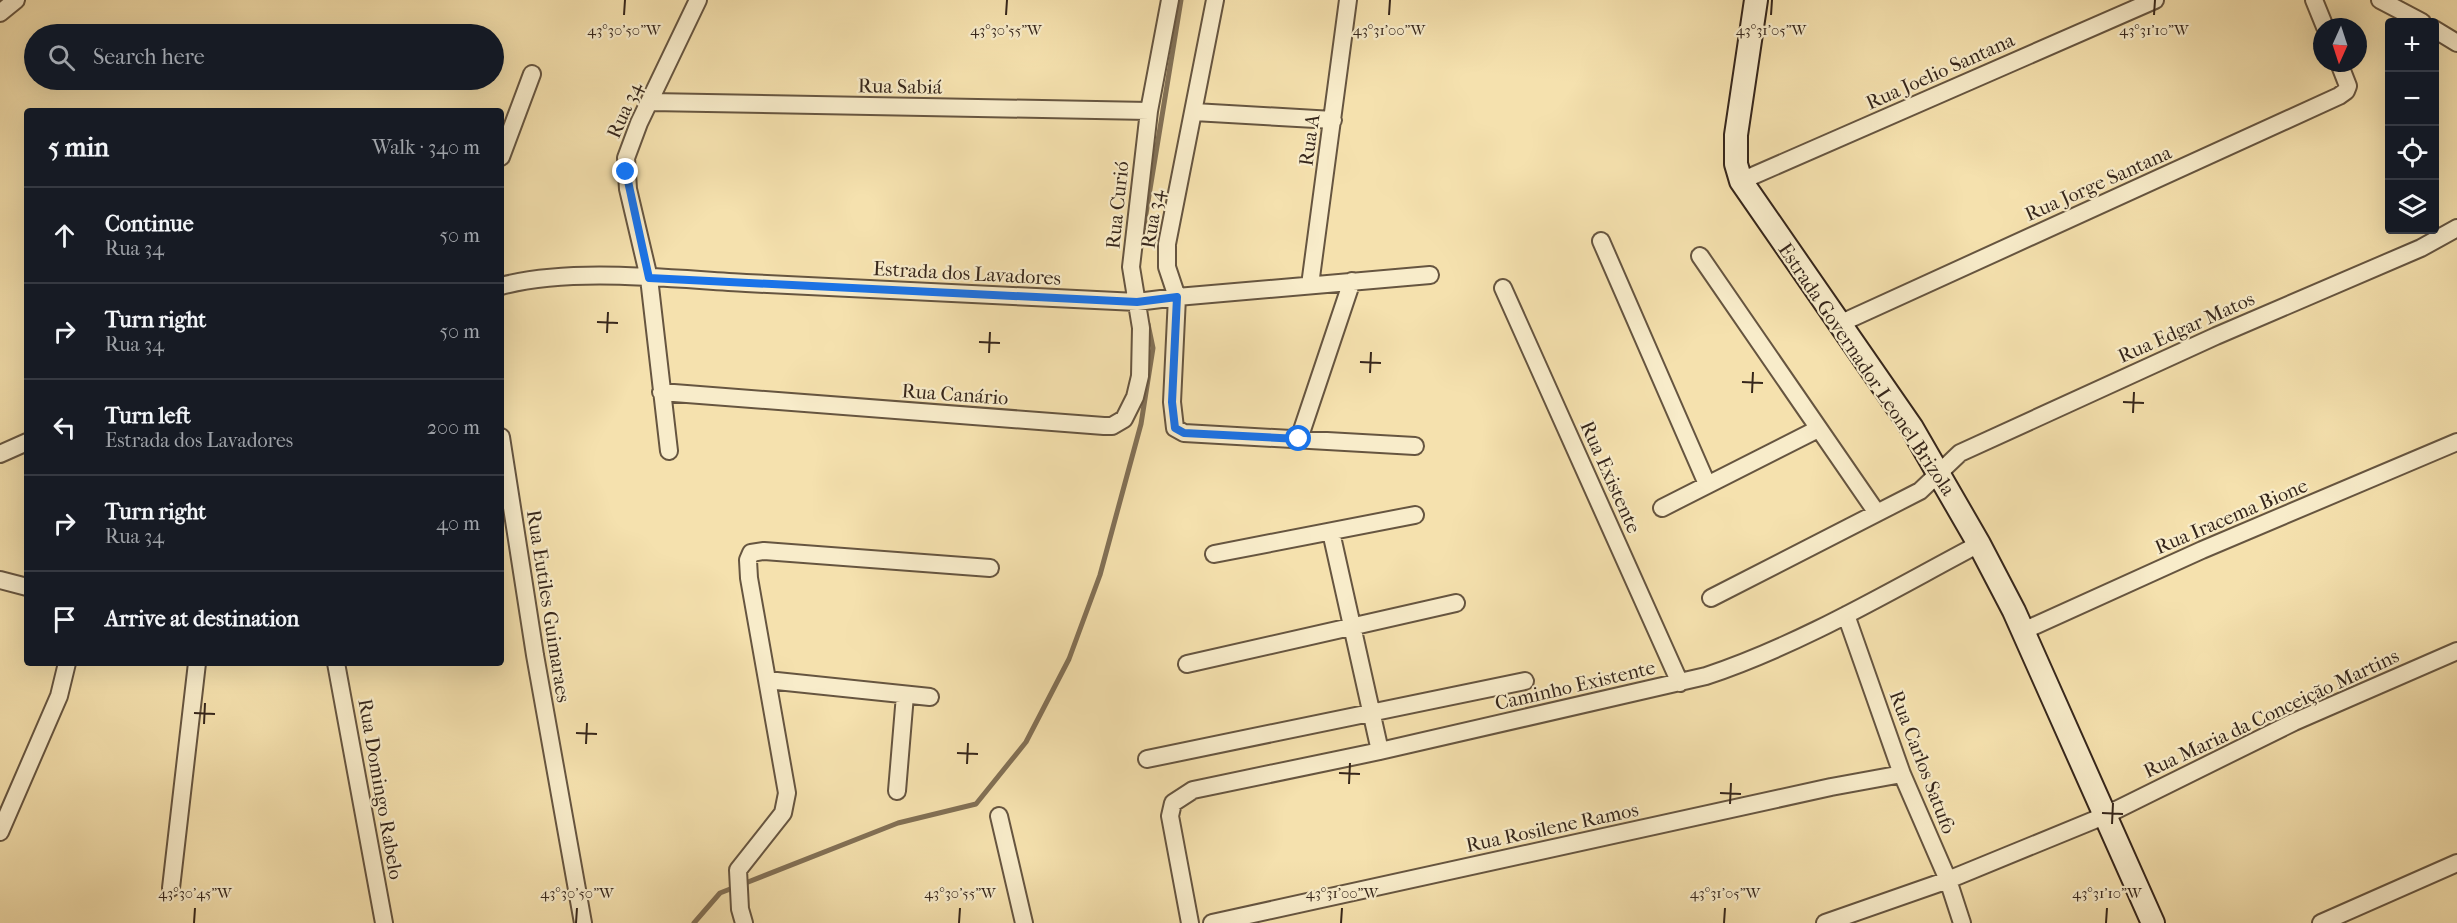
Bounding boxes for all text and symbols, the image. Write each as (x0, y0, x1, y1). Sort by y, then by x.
north arrow (2313, 18, 2367, 72)
map controls (2385, 18, 2439, 234)
button: + (2385, 18, 2439, 72)
text: 43°30'50"W (587, 21, 662, 39)
text: 43°30'55"W (970, 21, 1043, 39)
text: 43°31'00"W (1353, 21, 1426, 39)
text: 43°31'05"W (1736, 21, 1808, 39)
text: 43°31'10"W (2119, 21, 2190, 39)
search box (24, 24, 504, 90)
street label: Rua Joelio Santana (1862, 28, 2019, 115)
icon: search (45, 41, 78, 74)
text: Search here (93, 44, 205, 70)
button: − (2385, 72, 2439, 126)
street label: Rua Sabiá (858, 74, 943, 99)
street label: Rua 34 (602, 77, 647, 142)
street label: Rua A (1294, 112, 1325, 167)
button: locate (2385, 126, 2439, 180)
text: 5 min (48, 132, 109, 163)
text: Walk · 340 m (372, 136, 480, 159)
street label: Rua Jorge Santana (2021, 141, 2176, 226)
route end (612, 158, 638, 184)
street label: Rua Curió (1101, 160, 1134, 250)
button: layers (2385, 180, 2439, 234)
street label: Rua 34 (1137, 187, 1169, 250)
text: Continue (105, 211, 194, 237)
icon: ahead (48, 219, 81, 252)
text: 50 m (439, 224, 480, 247)
text: Rua 34 (105, 237, 164, 260)
street label: Estrada Governador Leonel Brizola (1773, 239, 1960, 501)
street label: Estrada dos Lavadores (872, 257, 1062, 290)
street label: Rua Edgar Matos (2114, 287, 2258, 368)
text: Turn right (105, 307, 206, 333)
icon: right (48, 315, 81, 348)
text: 50 m (439, 320, 480, 343)
text: Rua 34 (105, 333, 164, 356)
street label: Rua Canário (901, 379, 1009, 410)
text: Turn left (105, 403, 191, 429)
icon: left (48, 411, 81, 444)
text: 200 m (427, 416, 480, 439)
street label: Rua Existente (1576, 417, 1646, 537)
route start (1285, 425, 1311, 451)
text: Estrada dos Lavadores (105, 429, 293, 452)
street label: Rua Iracema Bione (2151, 474, 2311, 559)
text: Turn right (105, 499, 206, 525)
icon: right (48, 507, 81, 540)
street label: Rua Eutiles Guimaraes (522, 508, 575, 704)
text: 40 m (436, 512, 480, 535)
text: Rua 34 (105, 525, 164, 548)
icon: arrive (48, 603, 81, 636)
text: Arrive at destination (105, 606, 299, 632)
street label: Rua Maria da Conceição Martins (2140, 644, 2403, 783)
street label: Caminho Existente (1493, 656, 1658, 715)
street label: Rua Carlos Satufo (1885, 687, 1960, 837)
street label: Rua Domingo Rabelo (353, 697, 408, 881)
street label: Rua Rosilene Ramos (1464, 798, 1640, 857)
text: 43°30'45"W (158, 884, 233, 902)
text: 43°30'50"W (540, 884, 615, 902)
text: 43°30'55"W (924, 884, 997, 902)
text: 43°31'00"W (1306, 884, 1379, 902)
text: 43°31'05"W (1690, 884, 1762, 902)
text: 43°31'10"W (2072, 884, 2143, 902)

